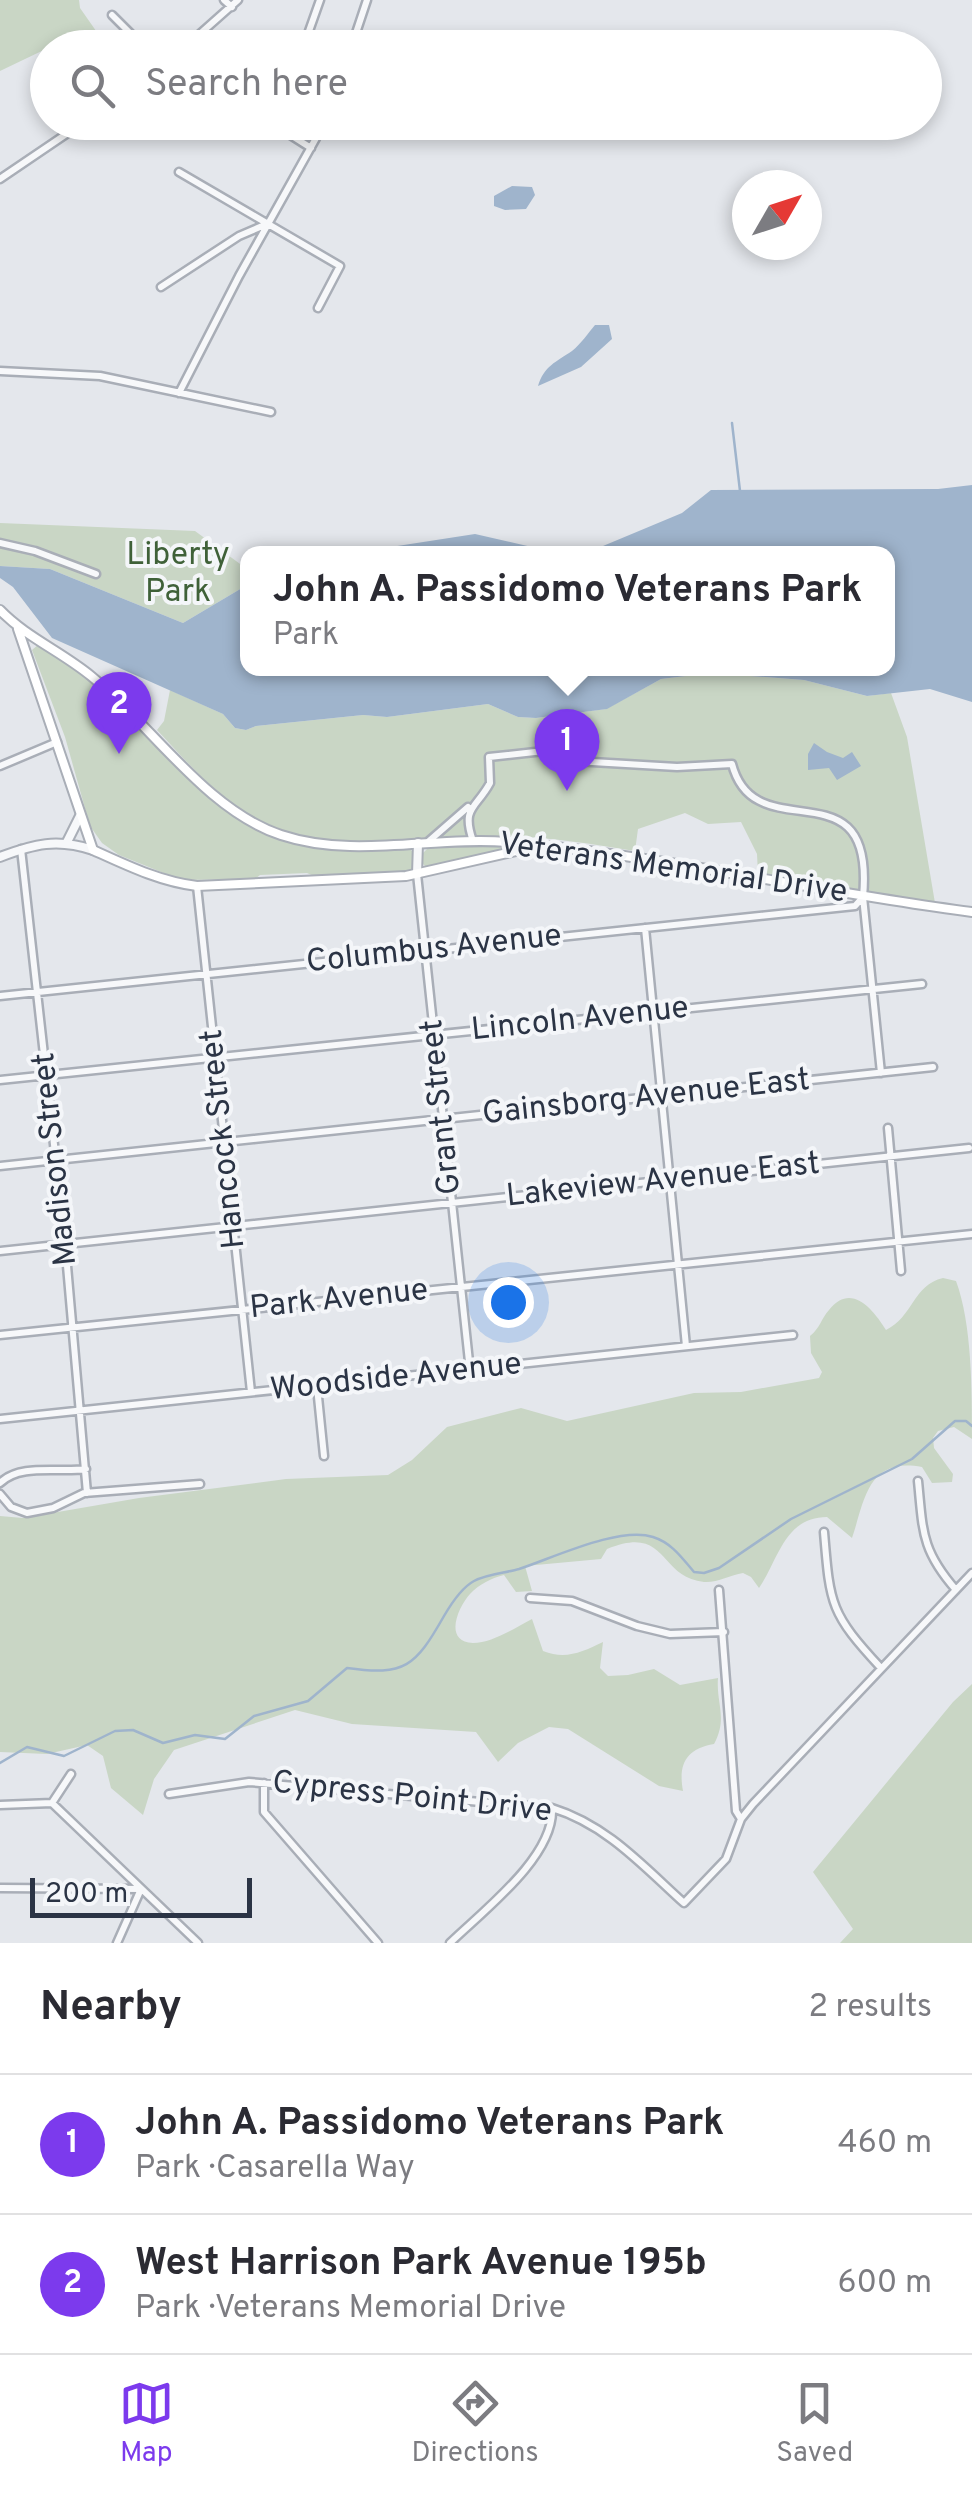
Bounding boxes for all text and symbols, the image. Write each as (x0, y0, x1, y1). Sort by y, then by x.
search box (30, 30, 942, 140)
icon: search (65, 58, 120, 113)
text: Search here (145, 61, 348, 110)
north arrow (732, 170, 822, 260)
park label: Liberty Park (126, 536, 230, 613)
popup (240, 546, 895, 676)
text: John A. Passidomo Veterans Park (273, 567, 862, 616)
text: Park (273, 616, 339, 656)
pin: 2 (86, 672, 152, 754)
pin: 1 (534, 708, 600, 791)
street label: Veterans Memorial Drive (496, 825, 850, 913)
street label: Columbus Avenue (304, 917, 564, 983)
street label: Lincoln Avenue (469, 989, 691, 1051)
street label: Grant Street (413, 1017, 471, 1197)
street label: Hancock Street (193, 1027, 255, 1251)
street label: Madison Street (25, 1050, 87, 1268)
street label: Gainsborg Avenue East (480, 1061, 812, 1135)
street label: Lakeview Avenue East (504, 1145, 822, 1217)
street label: Park Avenue (248, 1271, 430, 1329)
your location (483, 1277, 534, 1328)
street label: Woodside Avenue (268, 1345, 524, 1411)
street label: Cypress Point Drive (270, 1763, 554, 1833)
scale bar (30, 1873, 252, 1918)
text: 200 m (45, 1877, 128, 1913)
text: Nearby (40, 1982, 182, 2035)
text: 2 results (808, 1988, 932, 2028)
text: John A. Passidomo Veterans Park (135, 2100, 724, 2149)
text: 1 (66, 2124, 79, 2164)
text: 460 m (838, 2124, 932, 2164)
text: Park · Casarella Way (135, 2149, 415, 2189)
text: West Harrison Park Avenue 195b (135, 2240, 707, 2289)
text: 2 (63, 2264, 82, 2304)
text: 600 m (837, 2264, 932, 2304)
text: Park · Veterans Memorial Drive (135, 2289, 566, 2329)
tab: Map (119, 2376, 174, 2472)
tab: Directions (411, 2376, 539, 2472)
tab: Saved (776, 2376, 853, 2472)

